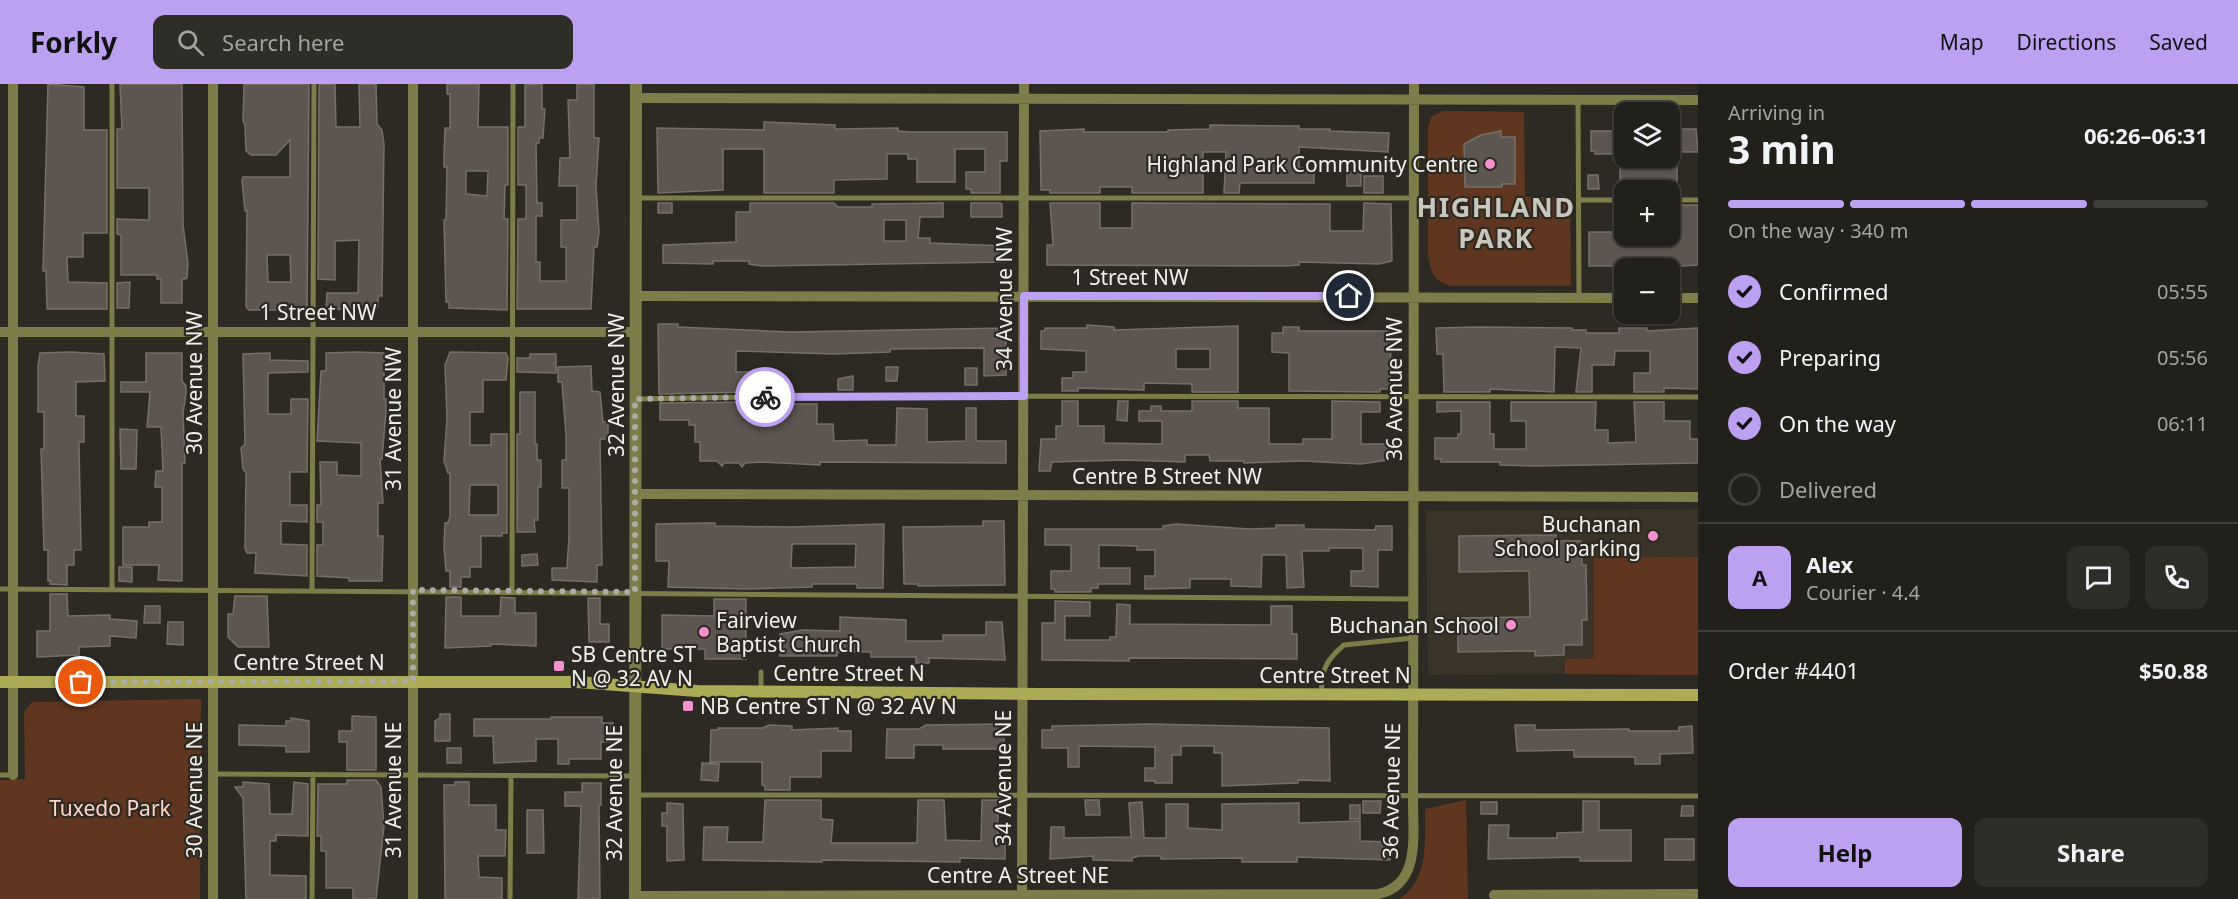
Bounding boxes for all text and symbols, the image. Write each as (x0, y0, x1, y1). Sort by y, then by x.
search box (153, 15, 573, 69)
text: Forkly (30, 23, 117, 61)
icon: search (174, 26, 207, 59)
text: Search here (222, 27, 345, 57)
text: Map (1940, 28, 1984, 56)
text: Directions (2017, 28, 2116, 56)
text: Saved (2149, 28, 2208, 56)
text: Arriving in (1728, 99, 1825, 126)
map controls (1614, 102, 1680, 324)
button: layers (1614, 102, 1680, 168)
text: 06:26–06:31 (2084, 120, 2208, 150)
text: 3 min (1728, 122, 1835, 175)
place label: Highland Park Community Centre (1147, 150, 1478, 178)
marker: Highland Park Community Centre (1483, 157, 1497, 171)
button: + (1614, 180, 1680, 246)
district label: HIGHLAND PARK (1417, 188, 1575, 256)
text: On the way · 340 m (1728, 217, 1908, 244)
street label: 34 Avenue NW (990, 226, 1018, 371)
button: − (1614, 258, 1680, 324)
street label: 1 Street NW (1071, 263, 1189, 291)
pin (1323, 270, 1374, 321)
icon: check (1728, 275, 1761, 308)
text: Confirmed (1779, 276, 1889, 306)
text: 05:55 (2157, 278, 2208, 305)
icon: home (1332, 279, 1365, 312)
street label: 1 Street NW (259, 298, 377, 326)
street label: 30 Avenue NW (180, 310, 208, 455)
street label: 32 Avenue NW (602, 312, 630, 457)
street label: 36 Avenue NW (1380, 316, 1408, 461)
icon: check (1728, 341, 1761, 374)
text: Preparing (1779, 342, 1881, 372)
text: 05:56 (2157, 344, 2208, 371)
street label: 31 Avenue NW (379, 346, 407, 491)
courier (735, 367, 795, 427)
icon: bike (749, 381, 782, 414)
icon: check (1728, 407, 1761, 440)
text: On the way (1779, 408, 1896, 438)
text: 06:11 (2157, 410, 2208, 437)
street label: Centre B Street NW (1072, 462, 1262, 490)
text: Delivered (1779, 474, 1877, 504)
place label: Buchanan School parking (1494, 510, 1641, 562)
marker: Buchanan School parking (1646, 529, 1660, 543)
button: chat (2067, 546, 2130, 609)
button: phone (2145, 546, 2208, 609)
text: Alex (1806, 549, 1853, 579)
text: A (1752, 562, 1767, 592)
text: Courier · 4.4 (1806, 579, 1920, 606)
place label: Fairview Baptist Church (716, 606, 861, 658)
place label: Buchanan School (1329, 611, 1499, 639)
marker: Buchanan School (1504, 618, 1518, 632)
marker: Fairview Baptist Church (697, 625, 711, 639)
place label: SB Centre ST N @ 32 AV N (571, 640, 696, 692)
street label: Centre Street N (233, 648, 385, 676)
text: Order #4401 (1728, 655, 1859, 685)
text: $50.88 (2139, 655, 2208, 685)
pin (55, 656, 106, 707)
marker: SB Centre ST N @ 32 AV N (552, 659, 566, 673)
street label: Centre Street N (773, 659, 925, 687)
street label: Centre Street N (1259, 661, 1411, 689)
icon: bag (64, 665, 97, 698)
place label: NB Centre ST N @ 32 AV N (700, 692, 957, 720)
marker: NB Centre ST N @ 32 AV N (681, 699, 695, 713)
street label: 34 Avenue NE (989, 710, 1017, 846)
street label: 30 Avenue NE (180, 722, 208, 858)
street label: 31 Avenue NE (379, 722, 407, 858)
street label: 36 Avenue NE (1376, 723, 1406, 859)
street label: 32 Avenue NE (600, 725, 628, 861)
park label: Tuxedo Park (49, 794, 172, 822)
button: Help (1728, 818, 1962, 887)
button: Share (1974, 818, 2208, 887)
street label: Centre A Street NE (927, 861, 1109, 889)

